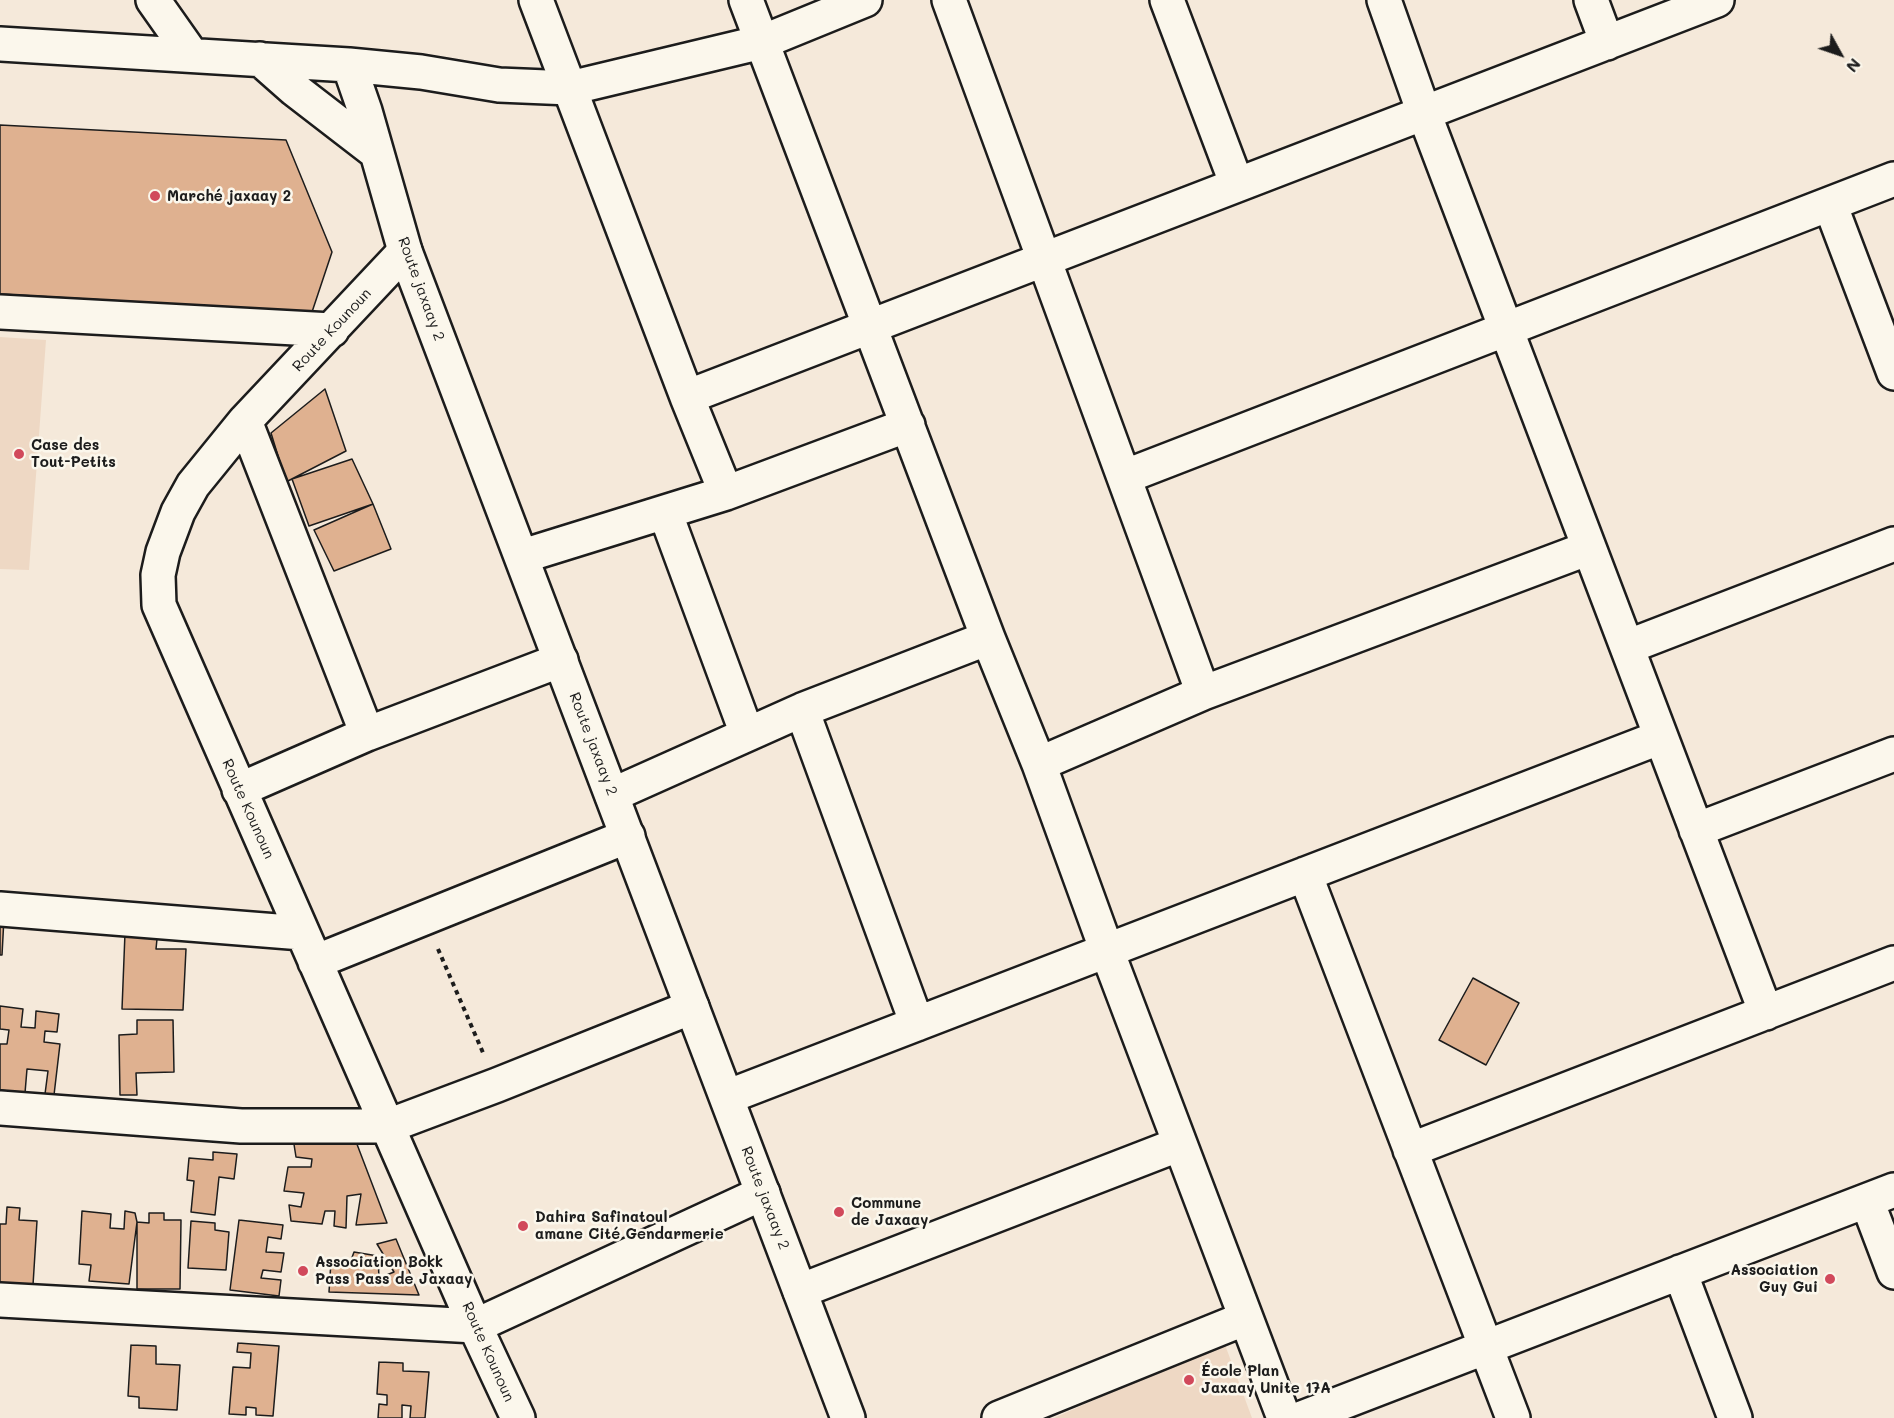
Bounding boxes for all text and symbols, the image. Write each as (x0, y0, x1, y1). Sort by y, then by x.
north arrow (1810, 24, 1870, 84)
text: N (1842, 54, 1866, 77)
place label: Marché jaxaay 2 (167, 187, 291, 205)
marker: Marché jaxaay 2 (148, 189, 162, 203)
street label: Route jaxaay 2 (394, 235, 448, 343)
street label: Route Kounoun (289, 285, 375, 375)
place label: Case des Tout-Petits (31, 436, 116, 471)
marker: Case des Tout-Petits (12, 447, 26, 461)
street label: Route jaxaay 2 (565, 690, 621, 798)
street label: Route Kounoun (218, 756, 278, 862)
street label: Route jaxaay 2 (737, 1144, 793, 1252)
place label: Commune de Jaxaay (851, 1194, 928, 1229)
marker: Commune de Jaxaay (832, 1205, 846, 1219)
place label: Dahira Safinatoul amane Cité Gendarmerie (535, 1208, 724, 1243)
marker: Dahira Safinatoul amane Cité Gendarmerie (516, 1219, 530, 1233)
place label: Association Bokk Pass Pass de Jaxaay (315, 1253, 472, 1288)
place label: Association Guy Gui (1731, 1261, 1818, 1296)
marker: Association Bokk Pass Pass de Jaxaay (296, 1264, 310, 1278)
marker: Association Guy Gui (1823, 1272, 1837, 1286)
street label: Route Kounoun (458, 1299, 518, 1405)
place label: École Plan Jaxaay Unite 17A (1201, 1362, 1331, 1397)
marker: École Plan Jaxaay Unite 17A (1182, 1373, 1196, 1387)

